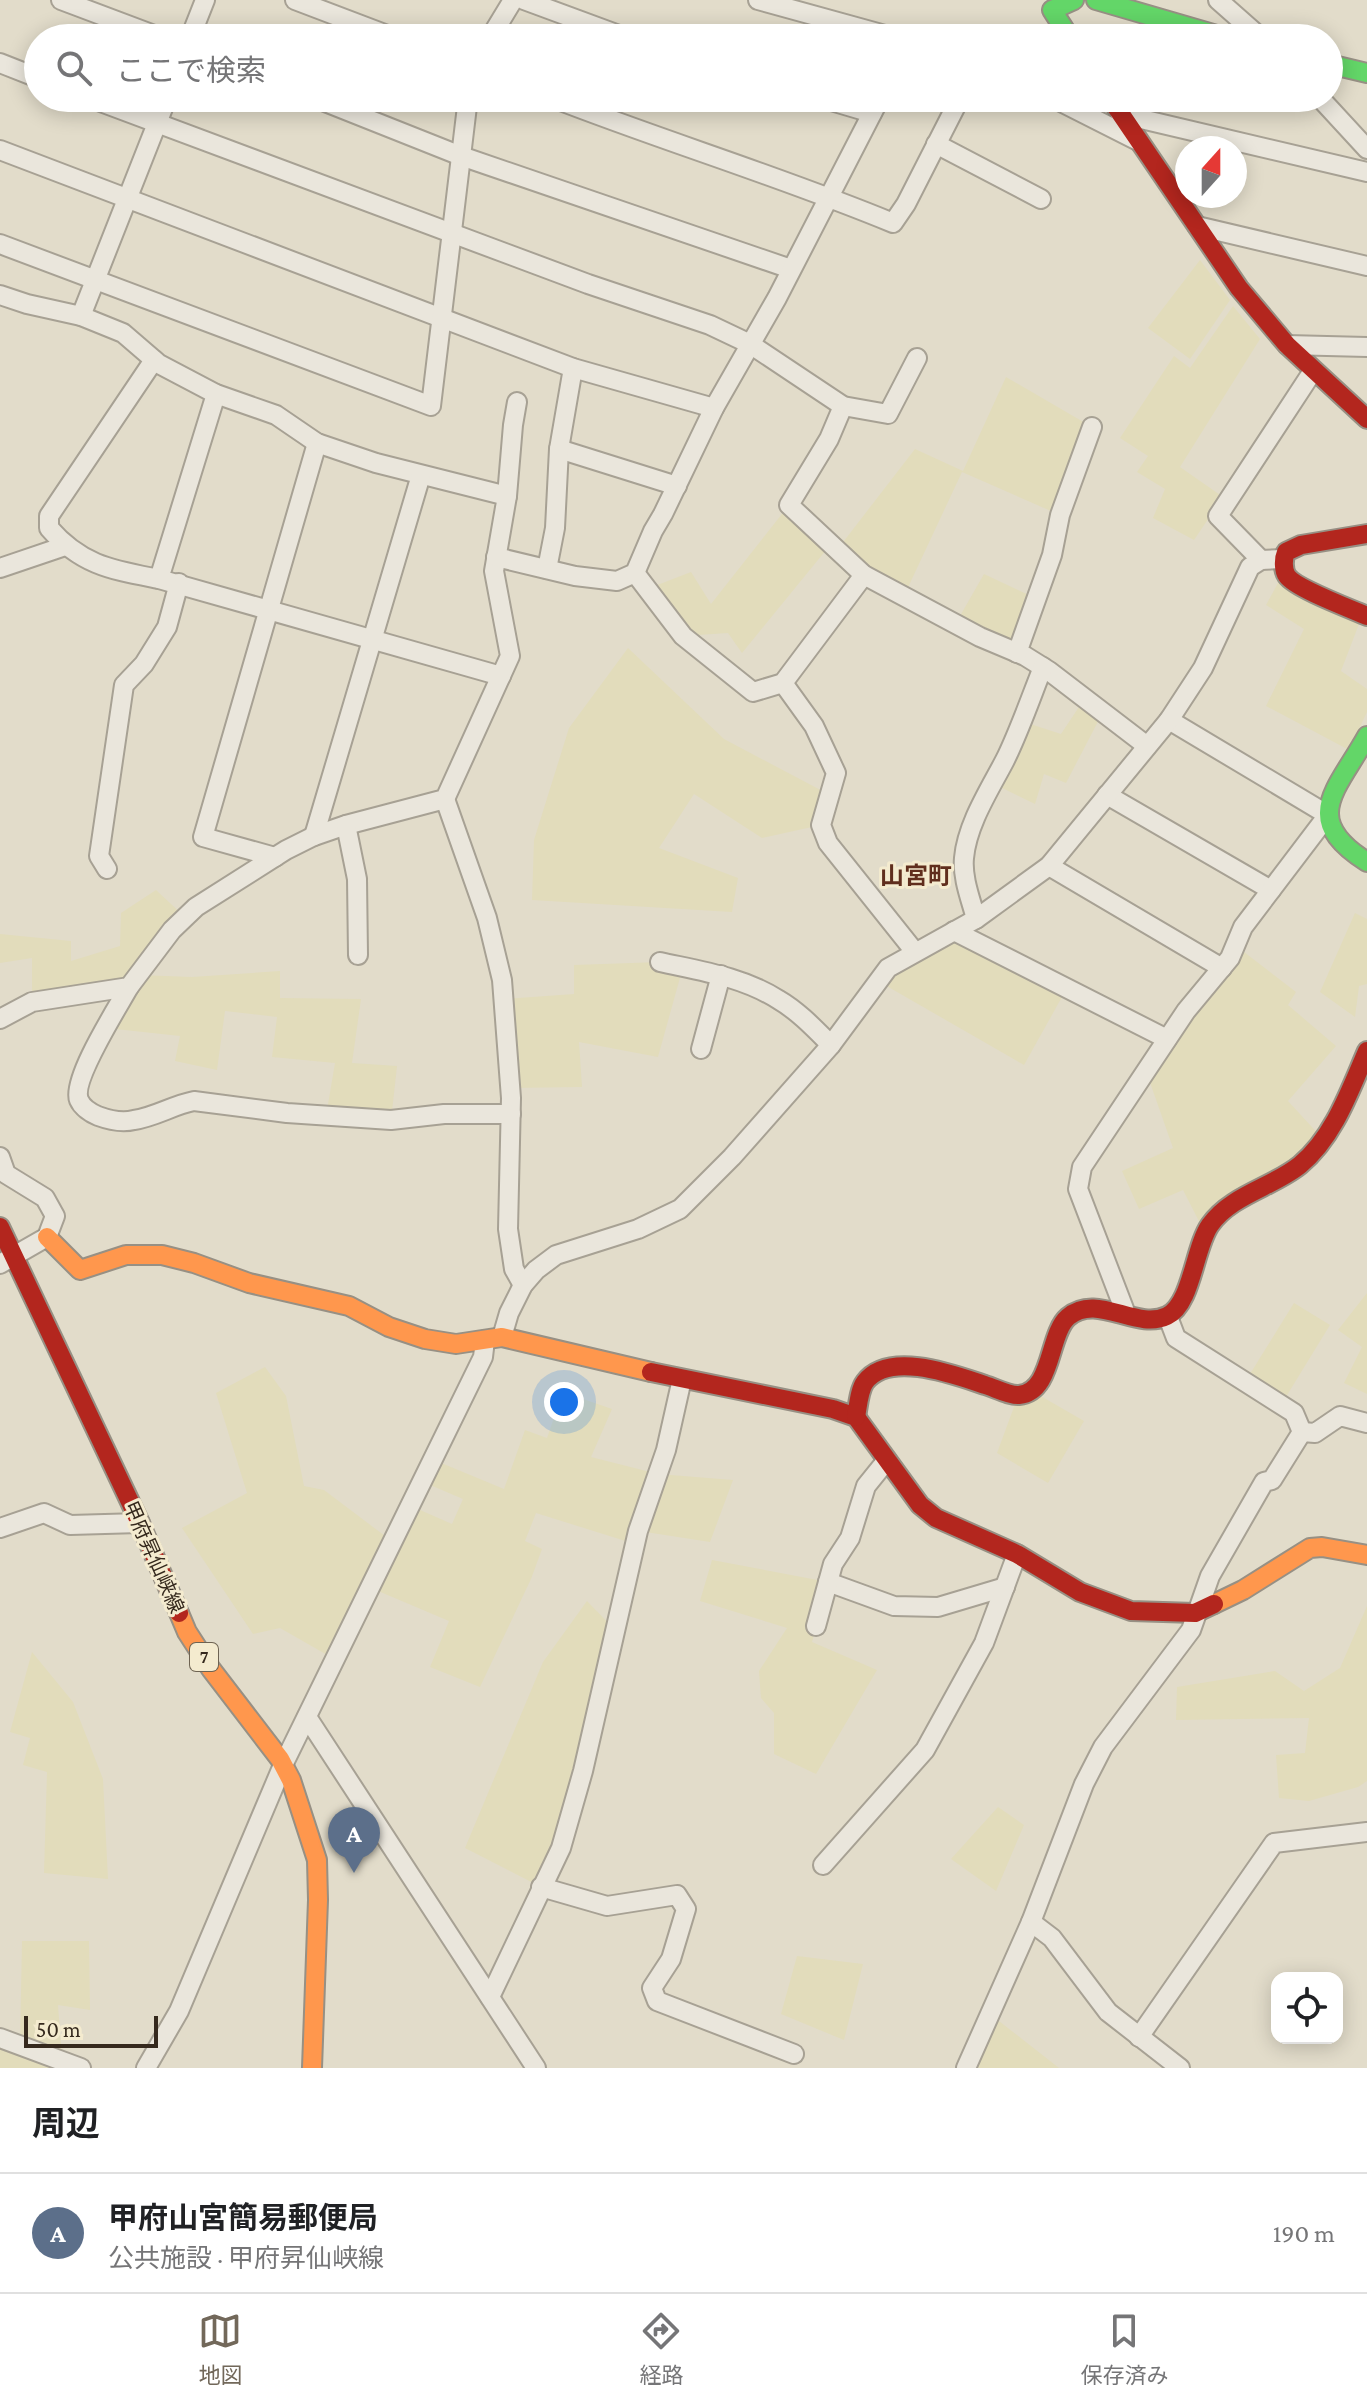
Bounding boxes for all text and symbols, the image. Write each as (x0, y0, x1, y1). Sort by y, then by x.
search box (24, 24, 1343, 112)
icon: search (52, 46, 96, 90)
text: ここで検索 (116, 54, 266, 87)
north arrow (1175, 136, 1247, 208)
district label: 山宮町 (880, 862, 952, 889)
your location (544, 1382, 584, 1422)
street label: 甲府昇仙峡線 (120, 1498, 188, 1616)
road number: 7 (190, 1643, 218, 1671)
pin: A (328, 1807, 380, 1873)
map controls (1271, 1972, 1343, 2044)
button: locate (1271, 1972, 1343, 2044)
scale bar (24, 2012, 158, 2048)
text: 50 m (36, 2017, 81, 2042)
text: 周辺 (32, 2105, 100, 2142)
text: 甲府山宮簡易郵便局 (108, 2201, 378, 2234)
text: A (50, 2219, 66, 2248)
text: 190 m (1273, 2219, 1335, 2248)
text: 公共施設 · 甲府昇仙峡線 (108, 2244, 384, 2273)
tab: 地図 (198, 2309, 243, 2389)
tab: 経路 (639, 2309, 684, 2389)
tab: 保存済み (1080, 2309, 1169, 2389)

